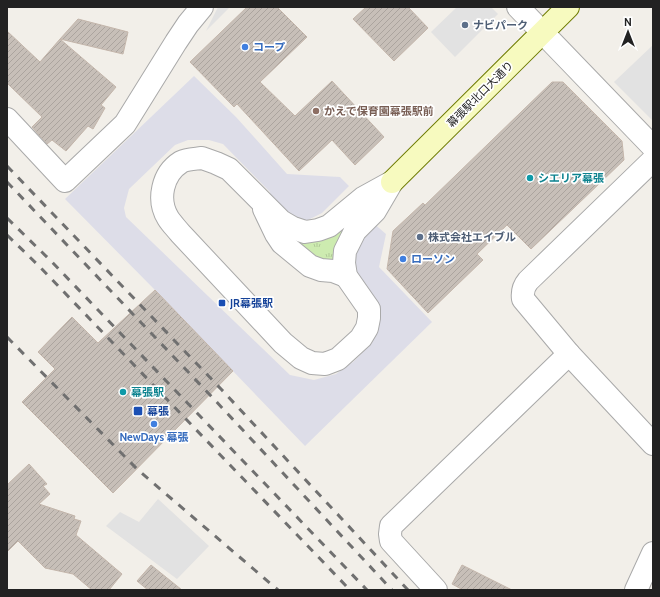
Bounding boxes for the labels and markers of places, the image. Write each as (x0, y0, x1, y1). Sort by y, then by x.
place label: ナビパーク (473, 18, 528, 32)
marker: ナビパーク (460, 20, 470, 30)
place label: コープ (253, 40, 285, 54)
marker: コープ (240, 42, 250, 52)
place label: かえで保育園幕張駅前 (324, 104, 434, 118)
marker: かえで保育園幕張駅前 (311, 106, 321, 116)
place label: シエリア幕張 (538, 171, 604, 185)
marker: シエリア幕張 (525, 173, 535, 183)
place label: 株式会社エイブル (428, 230, 516, 244)
marker: 株式会社エイブル (415, 232, 425, 242)
place label: ローソン (411, 252, 455, 266)
marker: ローソン (398, 254, 408, 264)
place label: JR幕張駅 (229, 296, 273, 310)
marker: JR幕張駅 (217, 298, 227, 308)
place label: 幕張駅 (131, 385, 164, 399)
marker: 幕張駅 (118, 387, 128, 397)
place label: 幕張 (147, 404, 169, 418)
marker: 幕張 (132, 405, 144, 417)
marker: NewDays 幕張 (149, 419, 159, 429)
place label: NewDays 幕張 (119, 430, 189, 444)

